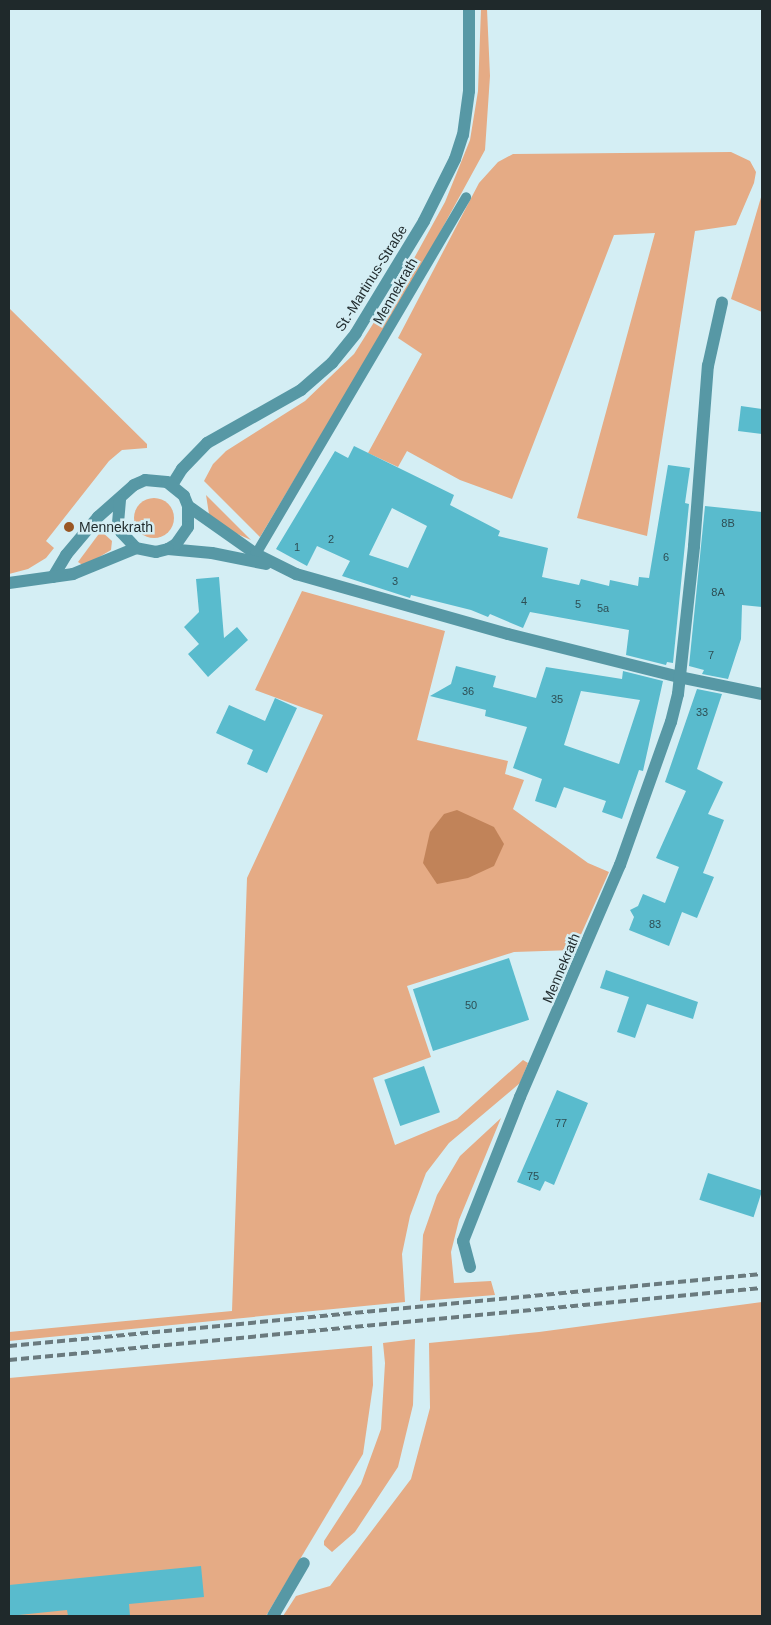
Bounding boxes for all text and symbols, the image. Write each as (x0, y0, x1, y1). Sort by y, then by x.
street label: St.-Martinus-Straße (332, 222, 410, 334)
street label: Mennekrath (369, 255, 421, 327)
house number: 8B (721, 516, 735, 530)
place label: Mennekrath (79, 519, 153, 535)
marker: Mennekrath (63, 521, 75, 533)
house number: 2 (328, 532, 334, 546)
house number: 1 (294, 540, 300, 554)
house number: 6 (663, 550, 669, 564)
house number: 3 (392, 574, 398, 588)
house number: 8A (711, 585, 725, 599)
house number: 4 (521, 594, 527, 608)
house number: 5 (575, 597, 581, 611)
house number: 5a (597, 601, 609, 615)
house number: 7 (708, 648, 714, 662)
house number: 36 (462, 684, 474, 698)
house number: 35 (551, 692, 563, 706)
house number: 33 (696, 705, 708, 719)
house number: 83 (649, 917, 661, 931)
street label: Mennekrath (539, 931, 583, 1005)
house number: 50 (465, 998, 477, 1012)
house number: 77 (555, 1116, 567, 1130)
house number: 75 (527, 1169, 539, 1183)

